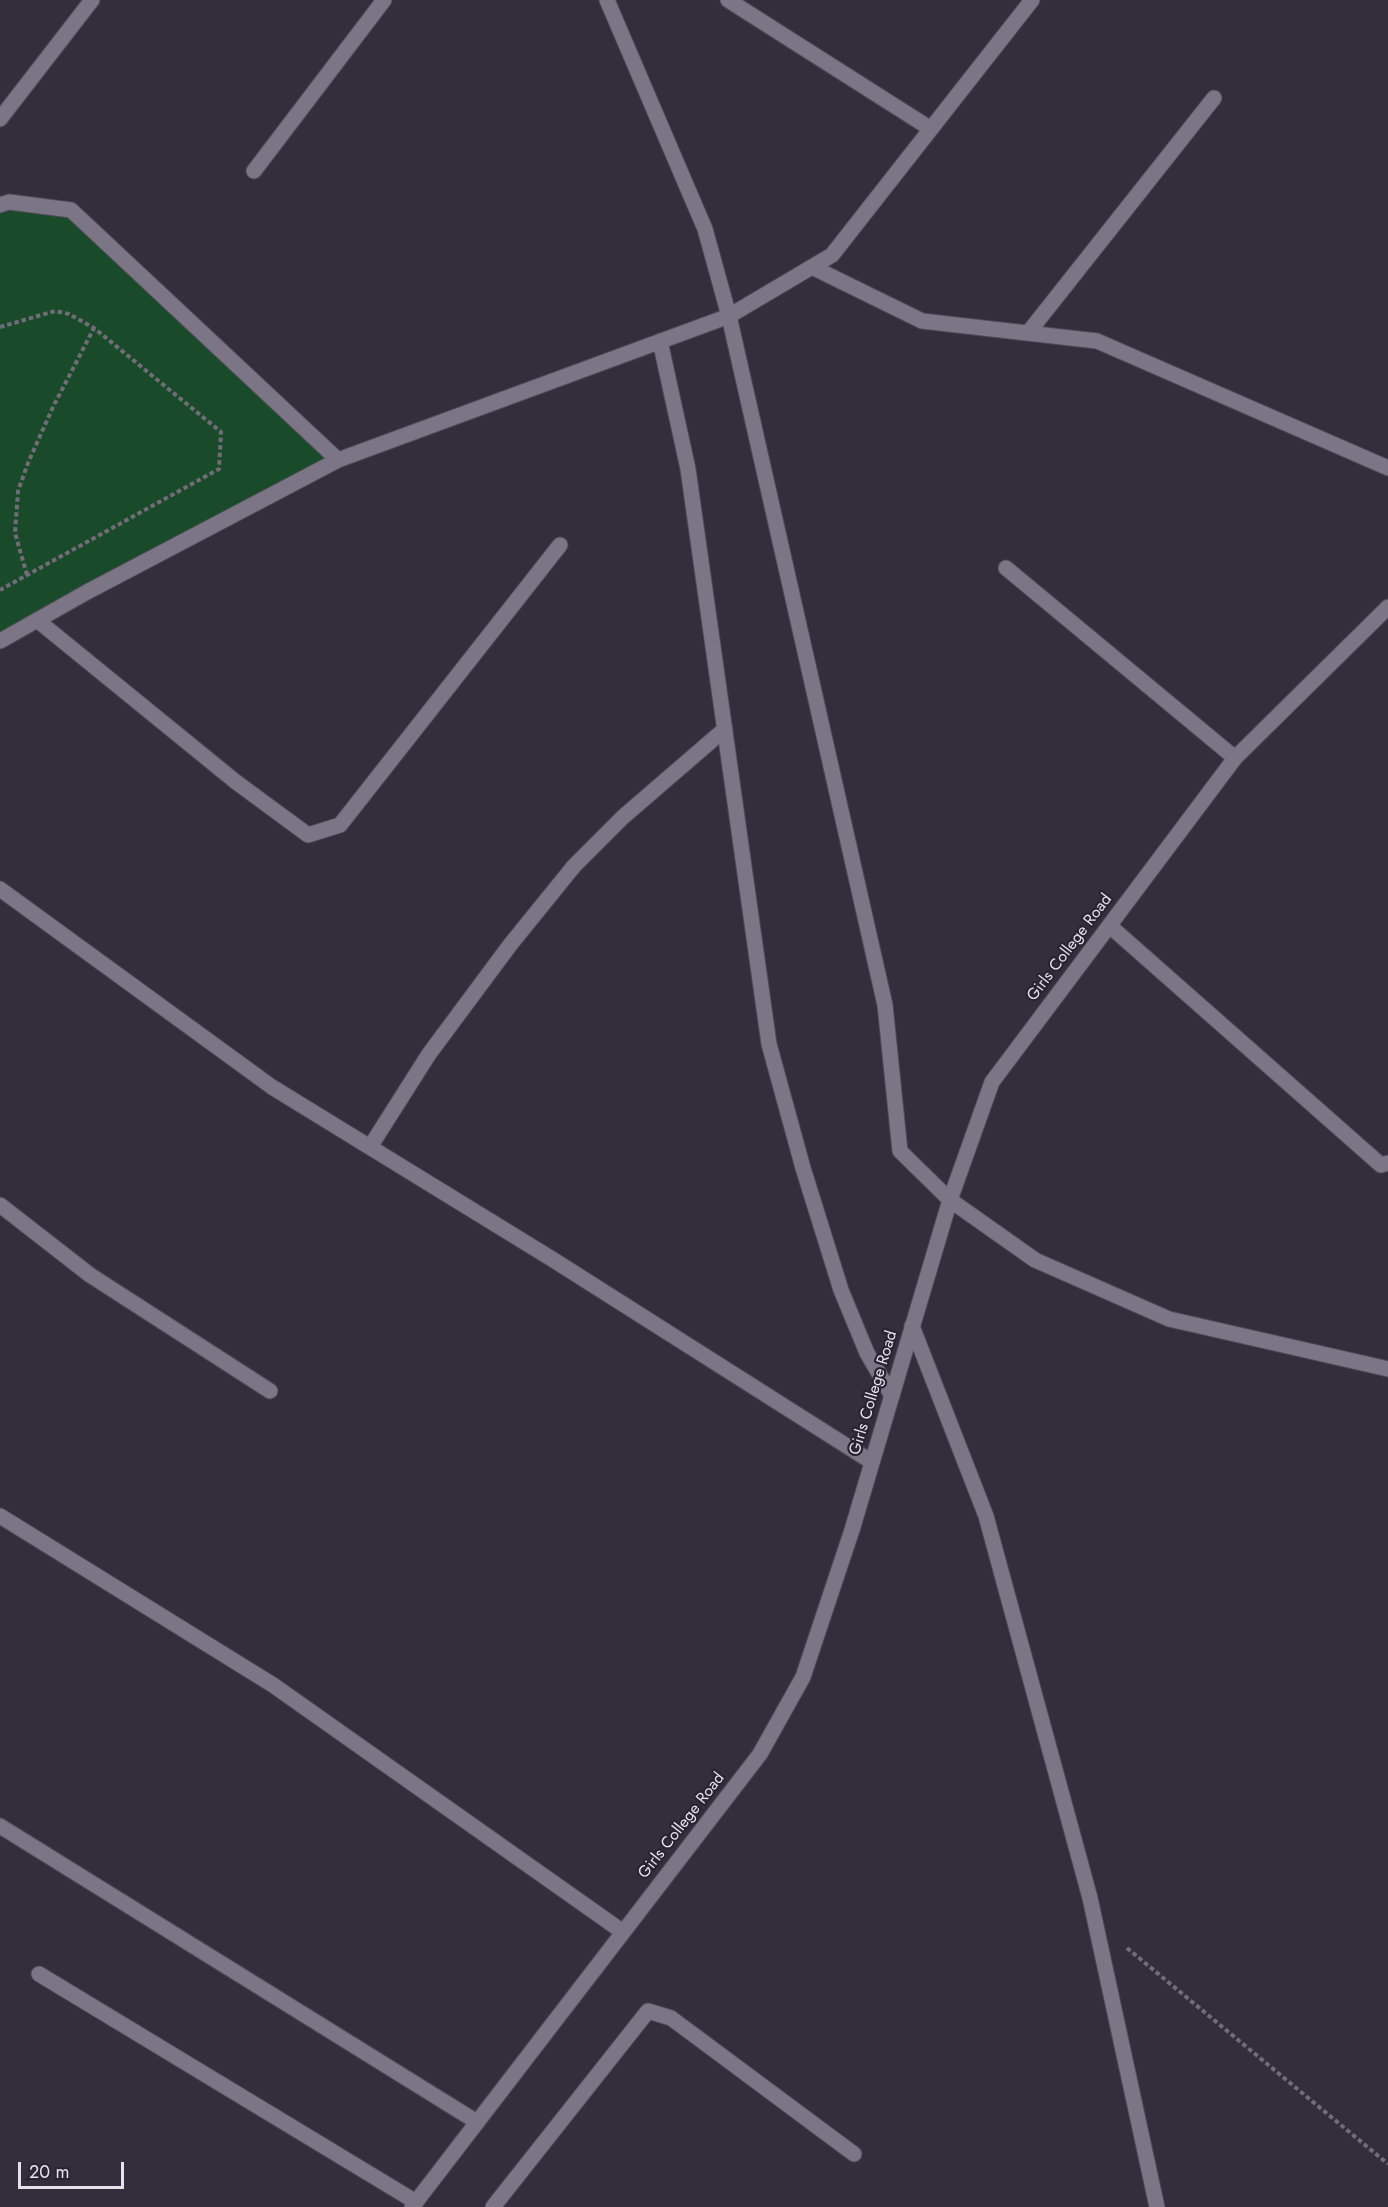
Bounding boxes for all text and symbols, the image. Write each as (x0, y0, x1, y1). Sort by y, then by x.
street label: Girls College Road (1024, 891, 1116, 1005)
street label: Girls College Road (846, 1329, 902, 1457)
street label: Girls College Road (635, 1769, 729, 1883)
scale bar (21, 2150, 128, 2188)
text: 20 m (29, 2159, 69, 2185)

